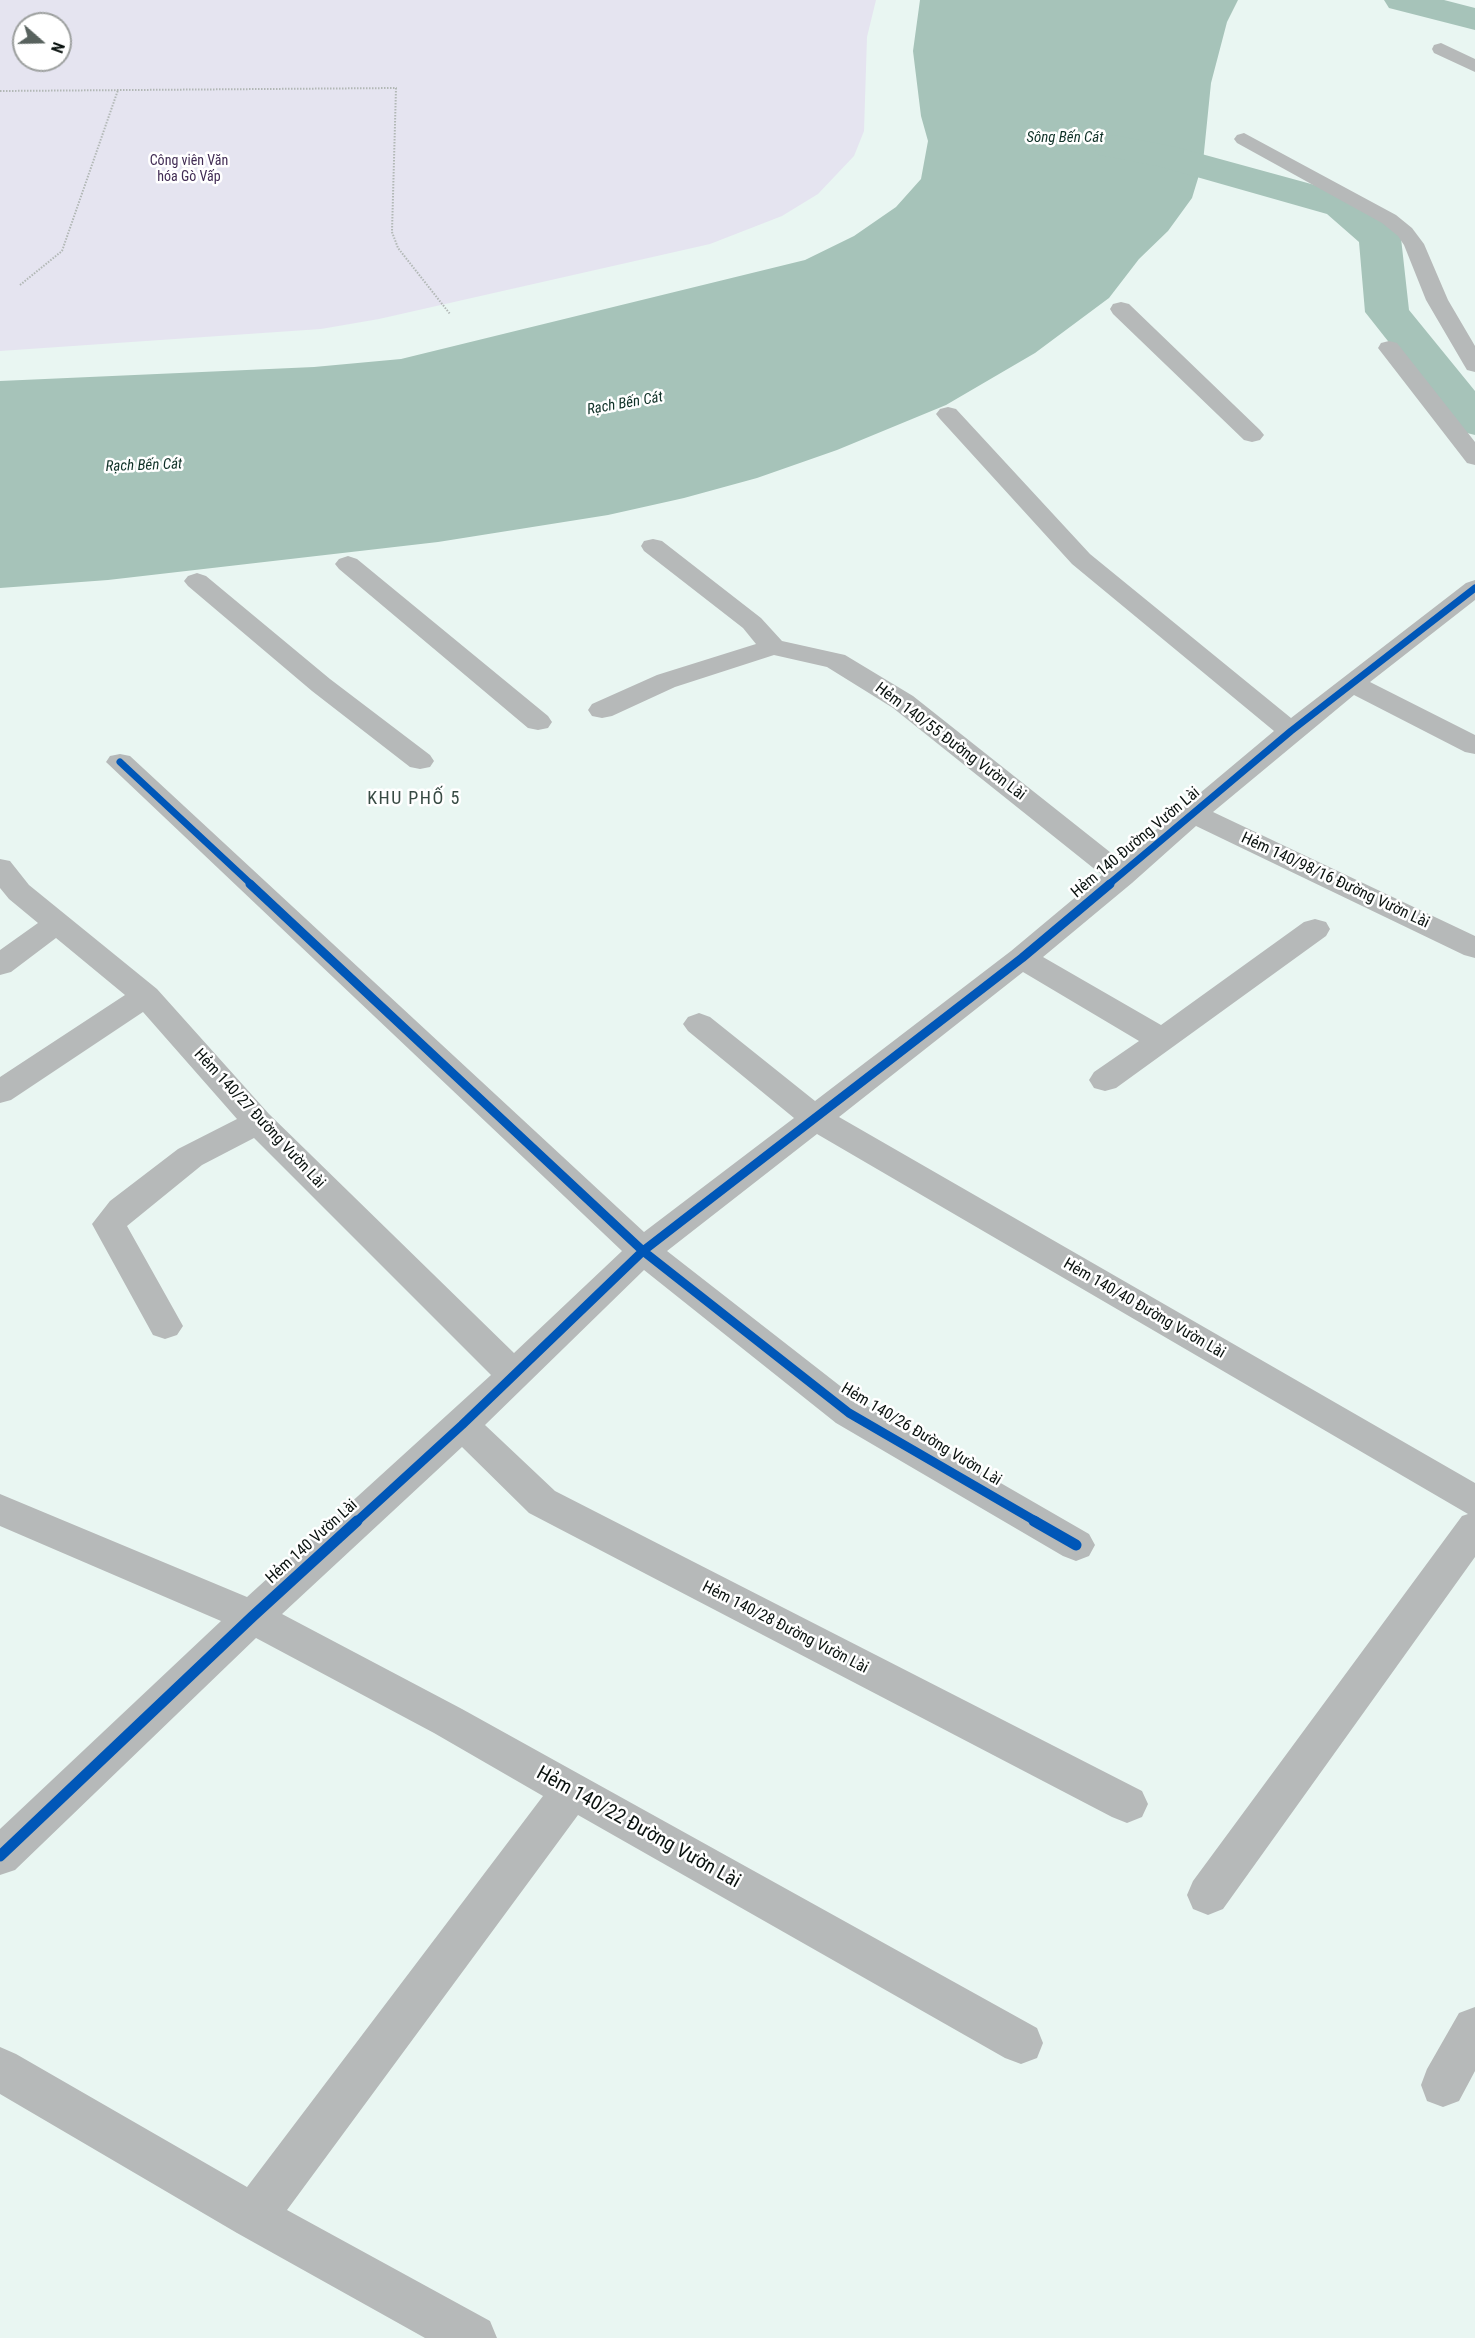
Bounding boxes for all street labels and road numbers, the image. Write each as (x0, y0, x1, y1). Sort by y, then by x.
street label: Hẻm 140/55 Đường Vườn Lài (871, 679, 1029, 805)
street label: Hẻm 140 Đường Vườn Lài (1068, 784, 1204, 902)
street label: Hẻm 140/98/16 Đường Vườn Lài (1238, 829, 1432, 933)
street label: Hẻm 140/27 Đường Vườn Lài (189, 1045, 329, 1193)
street label: Hẻm 140/40 Đường Vườn Lài (1060, 1255, 1228, 1363)
street label: Hẻm 140/26 Đường Vườn Lài (837, 1379, 1005, 1491)
street label: Hẻm 140 Vườn Lài (262, 1496, 362, 1588)
street label: Hẻm 140/28 Đường Vườn Lài (699, 1578, 871, 1678)
street label: Hẻm 140/22 Đường Vườn Lài (532, 1762, 744, 1894)

